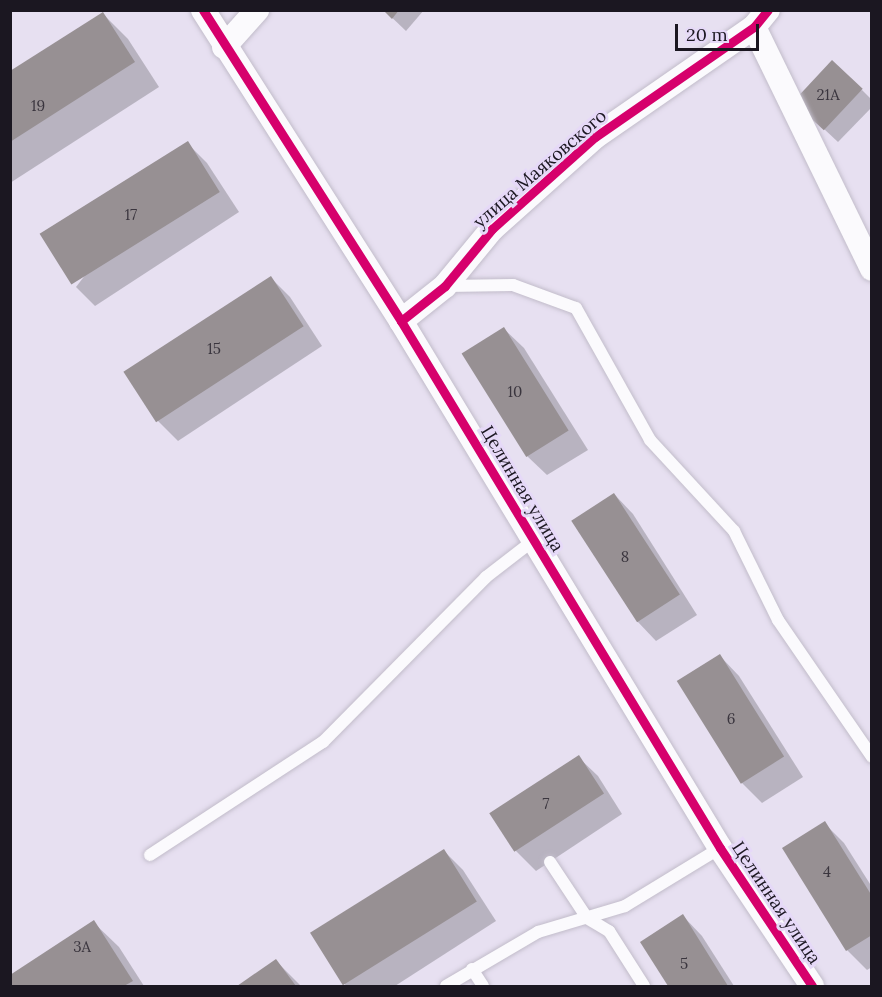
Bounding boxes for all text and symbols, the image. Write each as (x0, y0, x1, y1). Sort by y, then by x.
scale bar (678, 12, 762, 50)
text: 20 m (686, 23, 728, 46)
house number: 21А (816, 86, 840, 104)
house number: 19 (31, 97, 45, 115)
street label: улица Маяковского (469, 105, 611, 233)
house number: 17 (125, 206, 137, 224)
house number: 15 (207, 340, 221, 358)
house number: 10 (508, 383, 522, 401)
street label: Целинная улица (476, 422, 568, 556)
house number: 8 (621, 548, 629, 566)
house number: 6 (727, 710, 735, 728)
house number: 7 (543, 795, 549, 813)
street label: Целинная улица (727, 838, 825, 968)
house number: 4 (823, 863, 831, 881)
house number: 3А (73, 938, 91, 956)
house number: 5 (680, 955, 688, 973)

